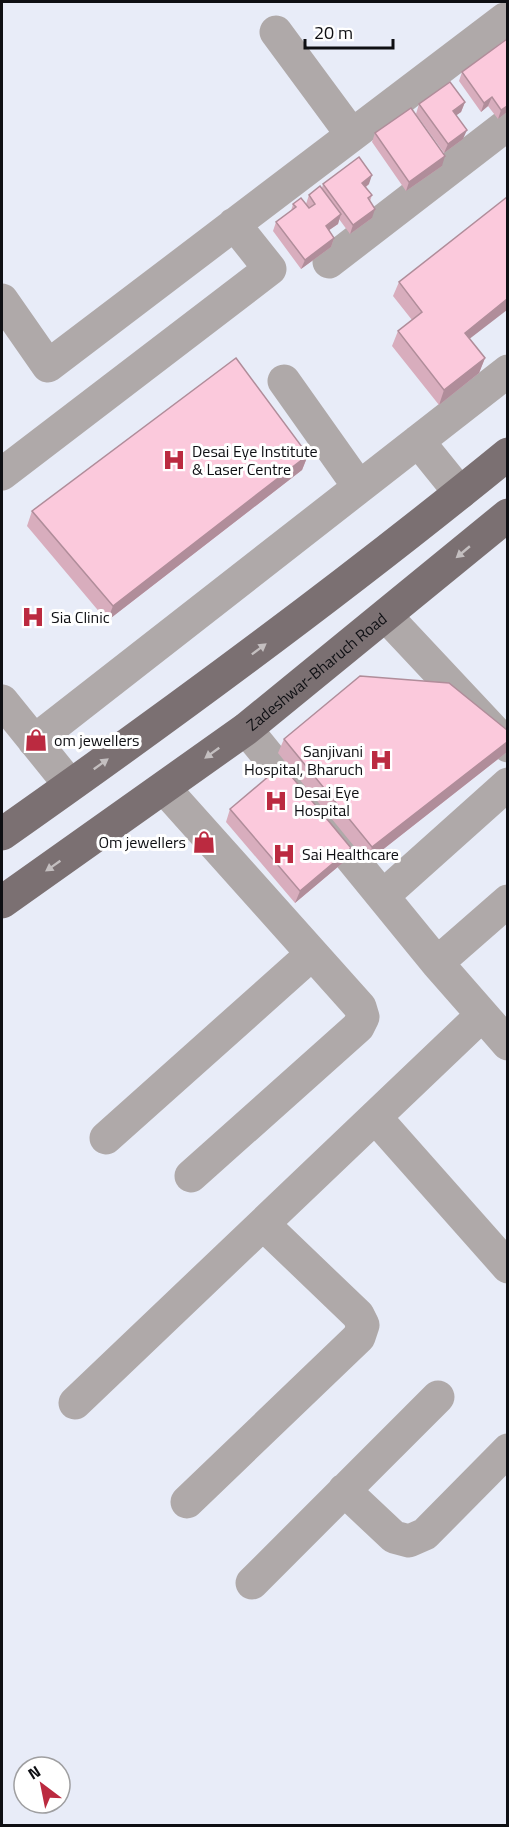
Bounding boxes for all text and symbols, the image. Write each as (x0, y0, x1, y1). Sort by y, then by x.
scale bar (305, 12, 394, 50)
text: 20 m (314, 19, 353, 46)
place label: Desai Eye Institute & Laser Centre (192, 439, 318, 481)
hospital icon: Desai Eye Institute & Laser Centre (161, 447, 187, 473)
one-way arrow (455, 546, 470, 558)
hospital icon: Sia Clinic (20, 604, 46, 630)
place label: Sia Clinic (51, 605, 110, 629)
street label: Zadeshwar-Bharuch Road (241, 607, 392, 736)
one-way arrow (250, 643, 266, 655)
shop icon: om jewellers (23, 727, 49, 753)
place label: om jewellers (54, 728, 140, 752)
place label: Sanjivani Hospital, Bharuch (244, 739, 363, 781)
one-way arrow (205, 747, 221, 759)
hospital icon: Sanjivani Hospital, Bharuch (368, 747, 394, 773)
one-way arrow (93, 758, 108, 770)
place label: Desai Eye Hospital (294, 780, 359, 822)
hospital icon: Desai Eye Hospital (263, 788, 289, 814)
shop icon: Om jewellers (191, 829, 217, 855)
place label: Om jewellers (98, 830, 186, 854)
hospital icon: Sai Healthcare (271, 841, 297, 867)
place label: Sai Healthcare (302, 842, 399, 866)
one-way arrow (45, 860, 61, 871)
north arrow (12, 1755, 72, 1815)
text: N (23, 1759, 45, 1785)

